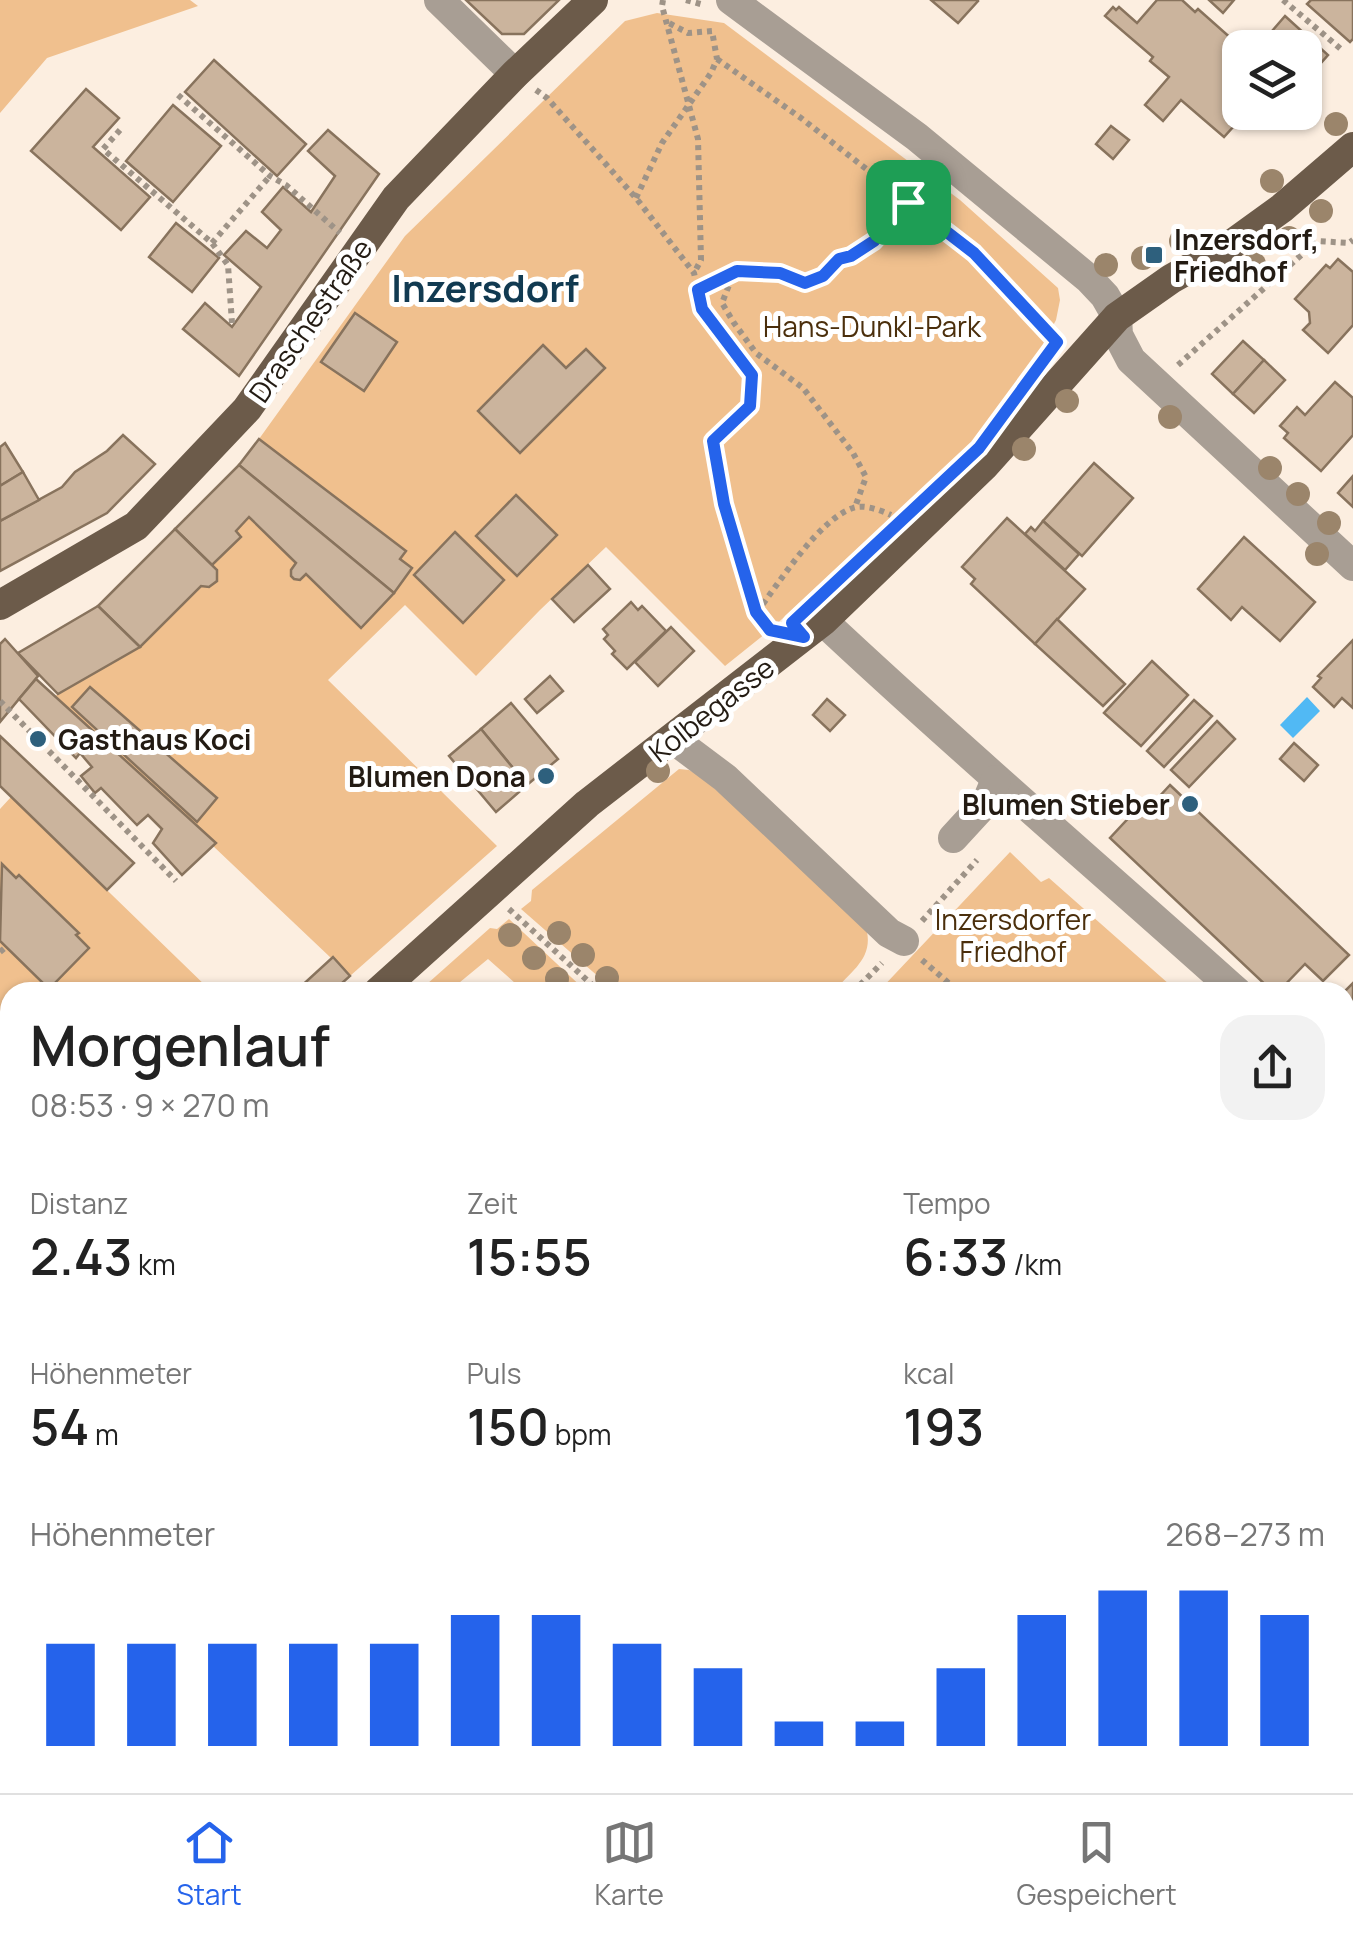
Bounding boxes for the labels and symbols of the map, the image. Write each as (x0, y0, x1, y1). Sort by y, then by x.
pin (866, 160, 951, 245)
place label: Inzersdorf, Friedhof (1174, 220, 1319, 290)
street label: Draschestraße (240, 231, 380, 409)
marker: Inzersdorf, Friedhof (1143, 244, 1165, 266)
district label: Inzersdorf (391, 261, 579, 313)
park label: Hans-Dunkl-Park (763, 307, 982, 345)
street label: Kolbegasse (640, 648, 782, 770)
place label: Gasthaus Koci (58, 720, 252, 758)
marker: Gasthaus Koci (27, 728, 49, 750)
place label: Blumen Dona (348, 757, 526, 795)
marker: Blumen Dona (535, 765, 557, 787)
place label: Blumen Stieber (962, 785, 1170, 823)
marker: Blumen Stieber (1179, 793, 1201, 815)
park label: Inzersdorfer Friedhof (935, 900, 1091, 970)

